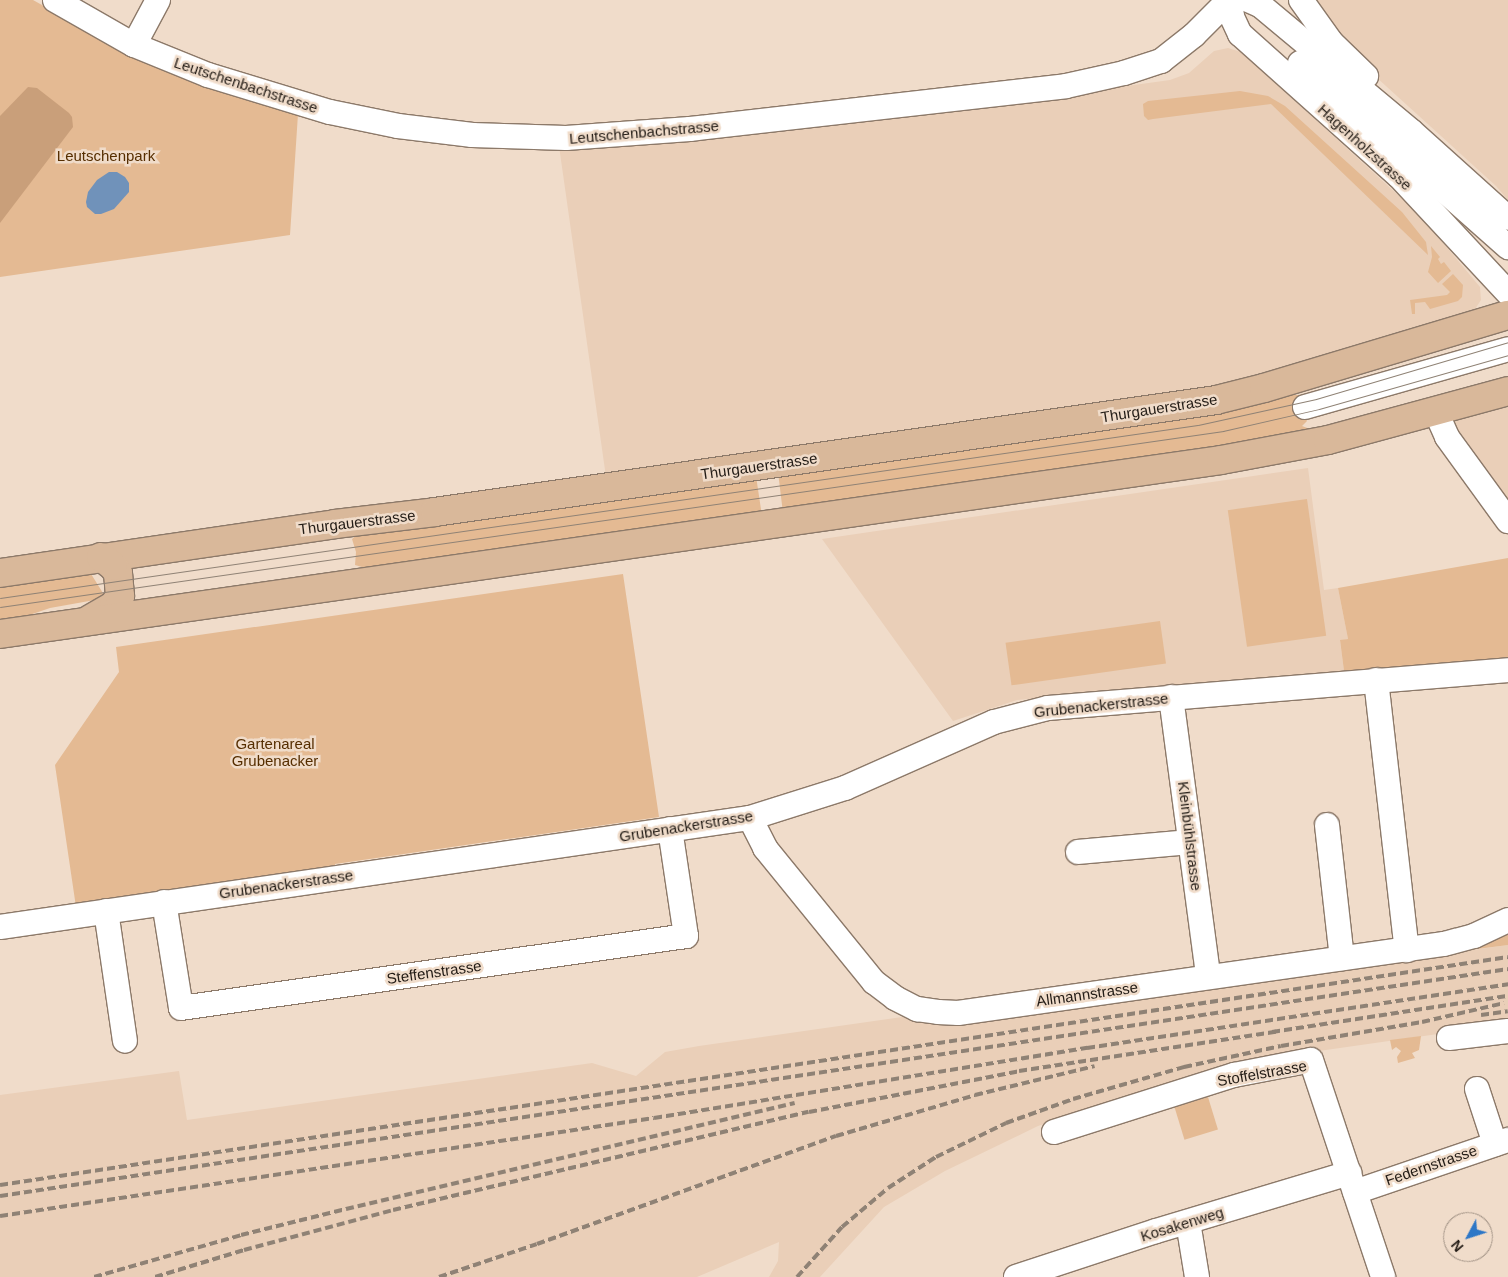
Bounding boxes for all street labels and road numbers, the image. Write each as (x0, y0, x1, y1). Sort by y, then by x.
street label: Leutschenbachstrasse (172, 53, 320, 117)
street label: Hagenholzstrasse (1314, 100, 1416, 194)
street label: Leutschenbachstrasse (568, 116, 720, 148)
street label: Thurgauerstrasse (1100, 390, 1218, 426)
street label: Thurgauerstrasse (700, 449, 818, 483)
street label: Thurgauerstrasse (298, 506, 416, 538)
street label: Grubenackerstrasse (1033, 689, 1169, 721)
street label: Kleinbühlstrasse (1174, 780, 1206, 892)
street label: Grubenackerstrasse (618, 807, 754, 845)
street label: Grubenackerstrasse (218, 866, 354, 902)
street label: Steffenstrasse (385, 956, 483, 988)
street label: Allmannstrasse (1035, 978, 1139, 1010)
street label: Stoffelstrasse (1216, 1056, 1308, 1090)
street label: Federnstrasse (1383, 1141, 1479, 1189)
street label: Kosakenweg (1138, 1203, 1226, 1245)

